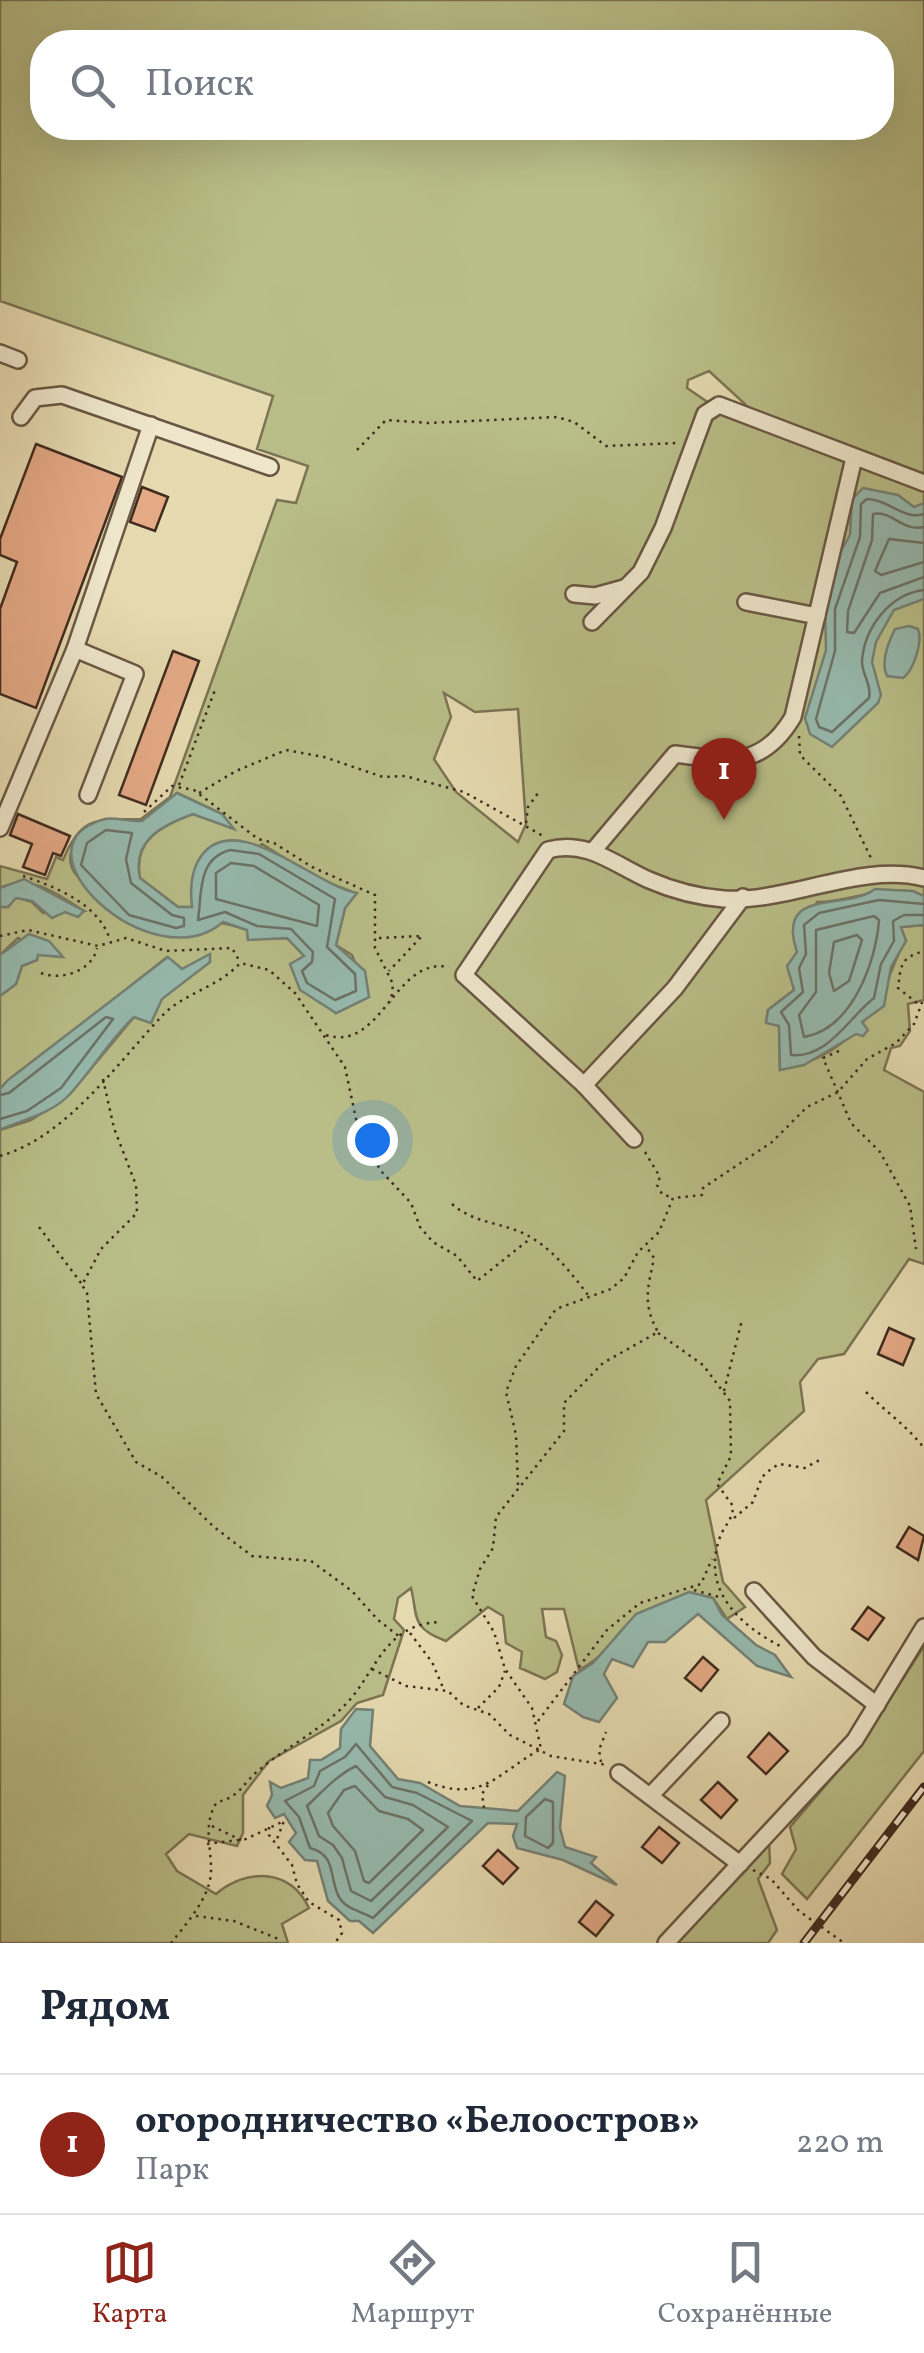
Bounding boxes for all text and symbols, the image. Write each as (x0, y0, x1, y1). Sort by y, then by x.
search box (30, 30, 894, 140)
icon: search (65, 58, 120, 113)
text: Поиск (145, 59, 254, 112)
pin: 1 (692, 738, 756, 820)
your location (347, 1115, 398, 1166)
text: Рядом (40, 1979, 170, 2038)
text: огородничество «Белоостров» (135, 2096, 700, 2149)
text: 1 (66, 2122, 79, 2166)
text: 220 m (796, 2122, 884, 2166)
text: Парк (135, 2149, 209, 2193)
tab: Карта (92, 2235, 168, 2334)
tab: Маршрут (351, 2235, 474, 2334)
tab: Сохранённые (658, 2235, 832, 2334)

